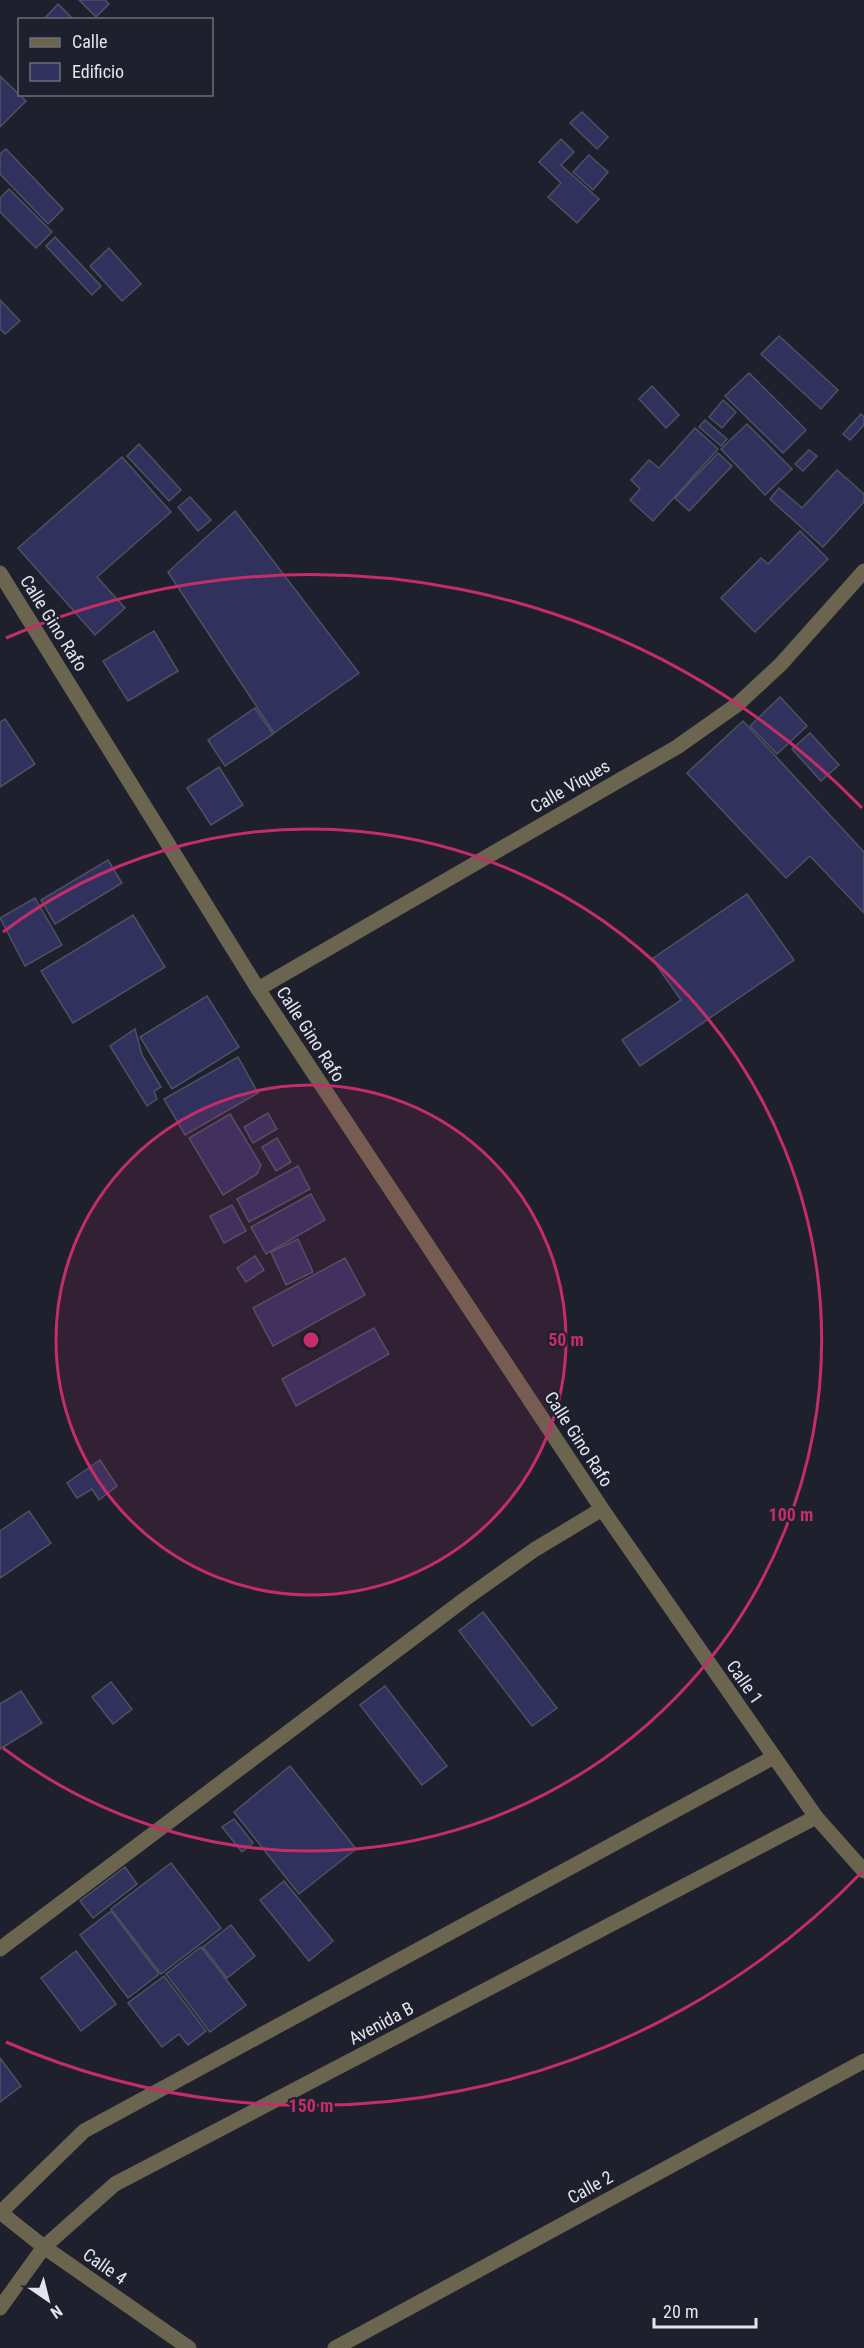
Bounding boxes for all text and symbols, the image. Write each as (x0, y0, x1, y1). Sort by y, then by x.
legend (18, 18, 213, 96)
text: Calle (72, 31, 108, 52)
text: Edificio (72, 61, 124, 82)
street label: Calle Gino Rafo (16, 571, 92, 675)
street label: Calle Viques (527, 755, 613, 817)
street label: Calle Gino Rafo (272, 982, 350, 1086)
text: 50 m (548, 1329, 584, 1350)
centre of rings (301, 1330, 321, 1350)
street label: Calle Gino Rafo (540, 1387, 618, 1491)
text: 100 m (769, 1504, 813, 1525)
street label: Calle 1 (722, 1656, 768, 1708)
street label: Avenida B (345, 1997, 417, 2049)
text: 150 m (289, 2095, 333, 2116)
street label: Calle 2 (564, 2166, 616, 2208)
street label: Calle 4 (79, 2243, 131, 2289)
north arrow (18, 2270, 78, 2330)
scale bar (654, 2291, 756, 2329)
text: N (47, 2301, 66, 2322)
text: 20 m (663, 2301, 698, 2322)

